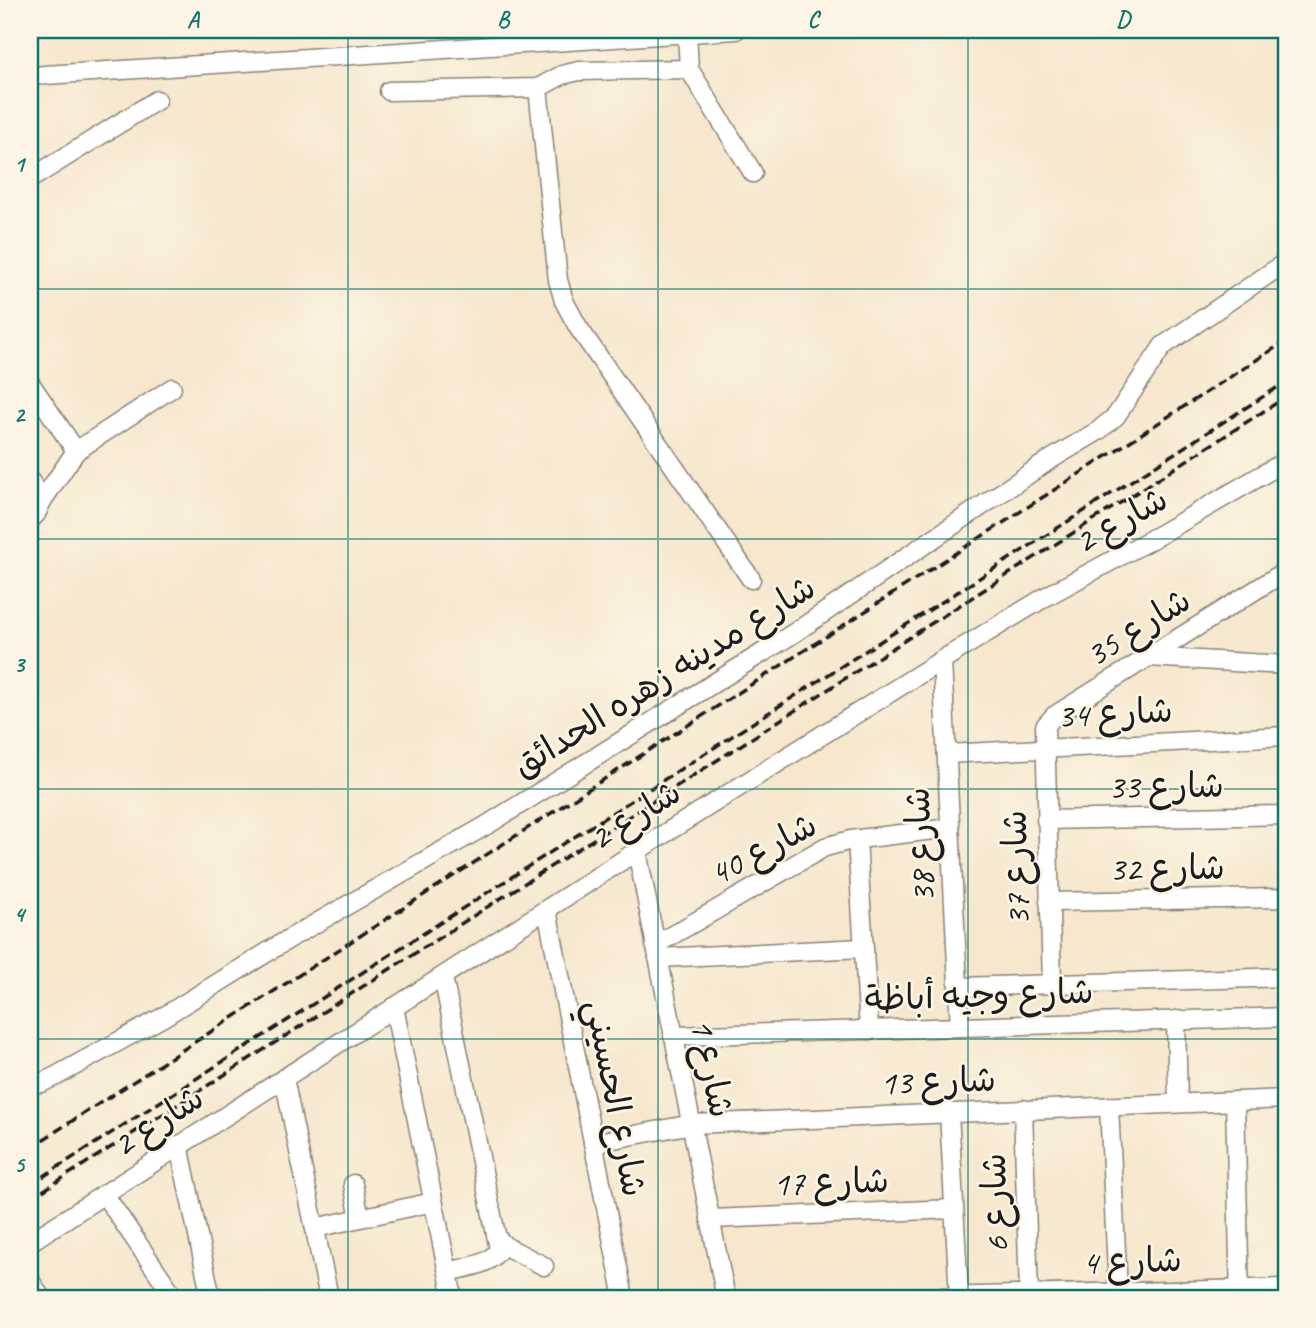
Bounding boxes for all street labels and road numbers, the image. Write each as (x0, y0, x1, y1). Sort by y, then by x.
street label: شارع 2 (1066, 476, 1177, 566)
street label: شارع مدينه زهره الحدائق (504, 564, 825, 789)
street label: شارع 35 (1077, 577, 1200, 678)
street label: شارع 34 (1056, 688, 1174, 740)
street label: شارع 33 (1108, 762, 1224, 812)
street label: شارع 2 (581, 769, 690, 862)
street label: شارع 38 (895, 786, 947, 904)
street label: شارع 40 (701, 802, 826, 898)
street label: شارع 37 (991, 809, 1043, 927)
street label: شارع 32 (1109, 844, 1225, 894)
street label: شارع وجيه أباظة (864, 969, 1094, 1023)
street label: شارع الحسيني (567, 996, 657, 1202)
street label: شارع 1 (678, 1014, 744, 1122)
street label: شارع 13 (879, 1056, 997, 1108)
street label: شارع 2 (104, 1075, 213, 1169)
street label: شارع 6 (971, 1152, 1021, 1254)
street label: شارع 17 (772, 1157, 890, 1209)
street label: شارع 4 (1081, 1237, 1183, 1287)

